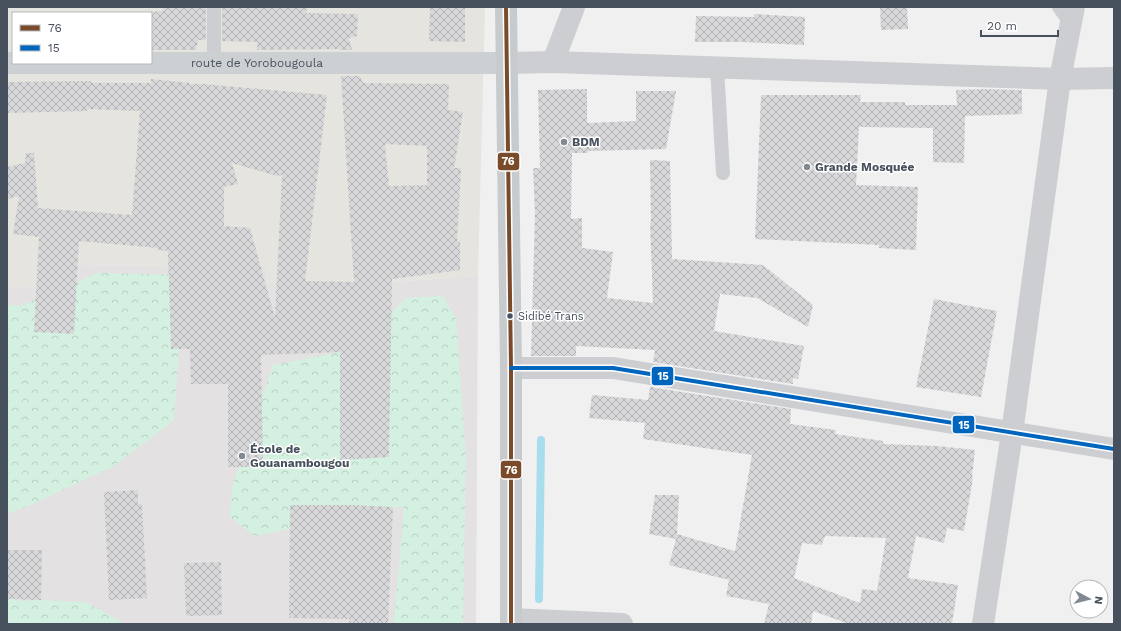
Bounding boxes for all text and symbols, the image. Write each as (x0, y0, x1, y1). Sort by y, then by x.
legend (12, 12, 152, 64)
scale bar (981, 12, 1058, 38)
text: 20 m (987, 19, 1017, 33)
text: 76 (48, 21, 62, 35)
text: 15 (48, 41, 60, 55)
street label: route de Yorobougoula (191, 56, 323, 70)
place label: BDM (572, 135, 600, 149)
marker: BDM (559, 137, 569, 147)
line badge: 76 (497, 152, 520, 171)
text: 76 (501, 155, 515, 168)
place label: Grande Mosquée (815, 160, 914, 174)
marker: Grande Mosquée (802, 162, 812, 172)
place label: Sidibé Trans (518, 310, 584, 323)
marker: Sidibé Trans (505, 311, 515, 321)
line badge: 15 (651, 366, 674, 386)
text: 15 (657, 370, 669, 383)
line badge: 15 (952, 415, 975, 434)
text: 15 (958, 419, 970, 432)
place label: École de Gouanambougou (250, 442, 349, 470)
marker: École de Gouanambougou (237, 451, 247, 461)
line badge: 76 (500, 460, 522, 479)
text: 76 (504, 464, 518, 477)
north arrow (1069, 579, 1109, 619)
text: N (1091, 595, 1105, 605)

